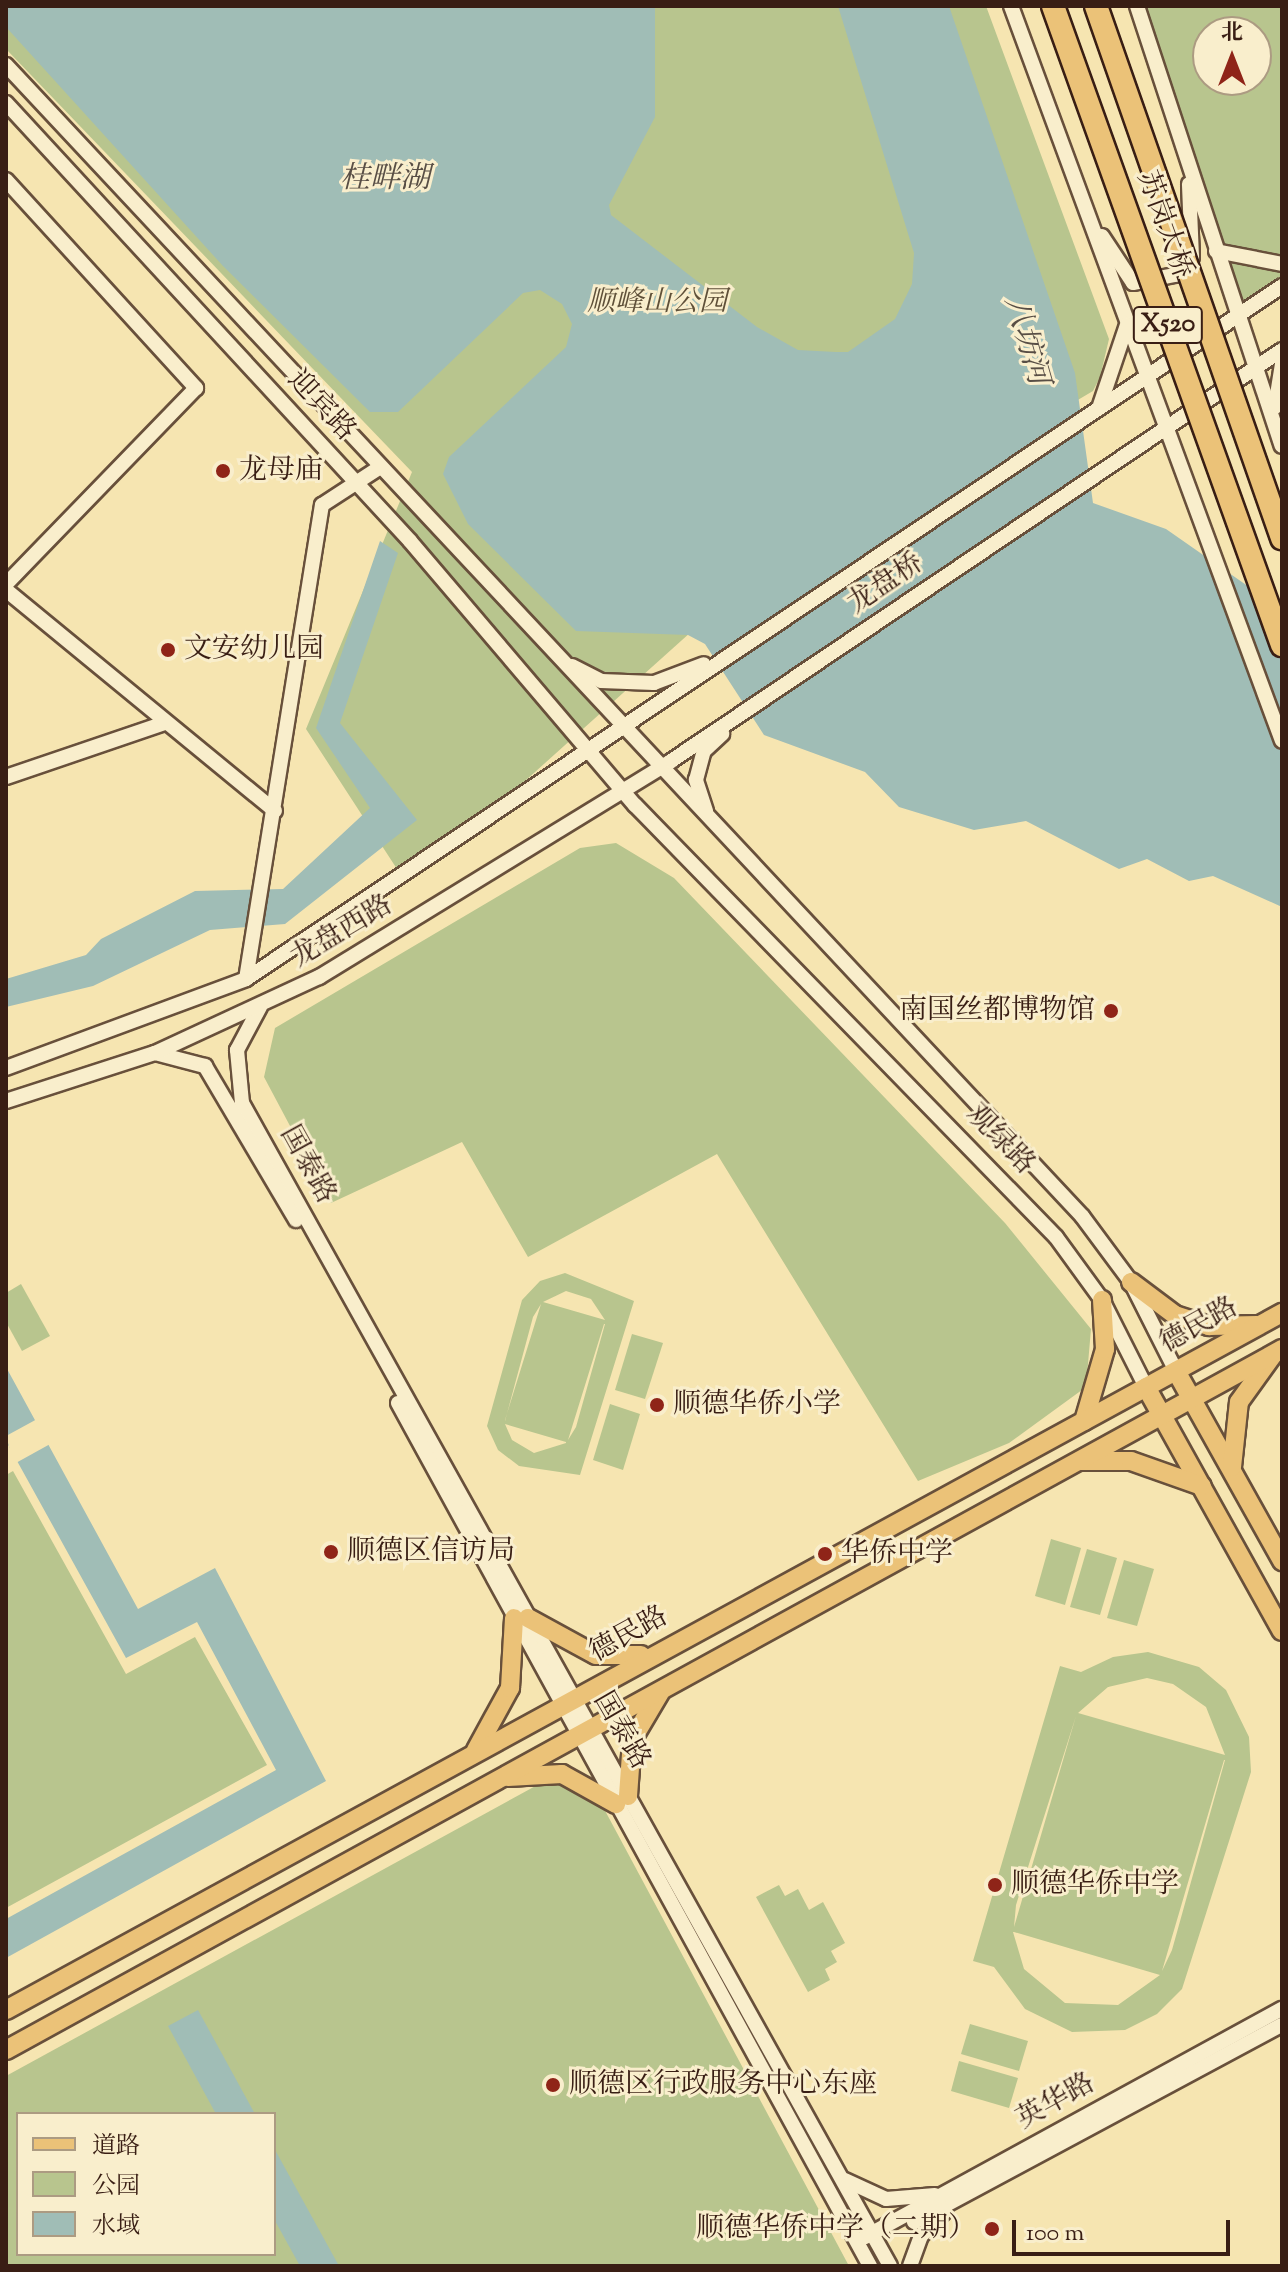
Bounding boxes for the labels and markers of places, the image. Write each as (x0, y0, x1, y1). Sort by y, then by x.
place label: 龙母庙 (239, 454, 323, 488)
marker: 龙母庙 (214, 462, 232, 480)
place label: 文安幼儿园 (184, 633, 324, 667)
marker: 文安幼儿园 (159, 641, 177, 659)
place label: 南国丝都博物馆 (899, 994, 1095, 1028)
marker: 南国丝都博物馆 (1102, 1002, 1120, 1020)
place label: 顺德华侨小学 (673, 1388, 841, 1422)
marker: 顺德华侨小学 (648, 1396, 666, 1414)
place label: 顺德区信访局 (347, 1535, 515, 1569)
place label: 华侨中学 (841, 1537, 953, 1571)
marker: 顺德区信访局 (322, 1543, 340, 1561)
marker: 华侨中学 (816, 1545, 834, 1563)
place label: 顺德华侨中学 (1011, 1868, 1179, 1902)
marker: 顺德华侨中学 (986, 1876, 1004, 1894)
place label: 顺德区行政服务中心东座 (569, 2068, 877, 2102)
marker: 顺德区行政服务中心东座 (544, 2076, 562, 2094)
place label: 顺德华侨中学（二期） (696, 2212, 976, 2246)
marker: 顺德华侨中学（二期） (983, 2220, 1001, 2238)

